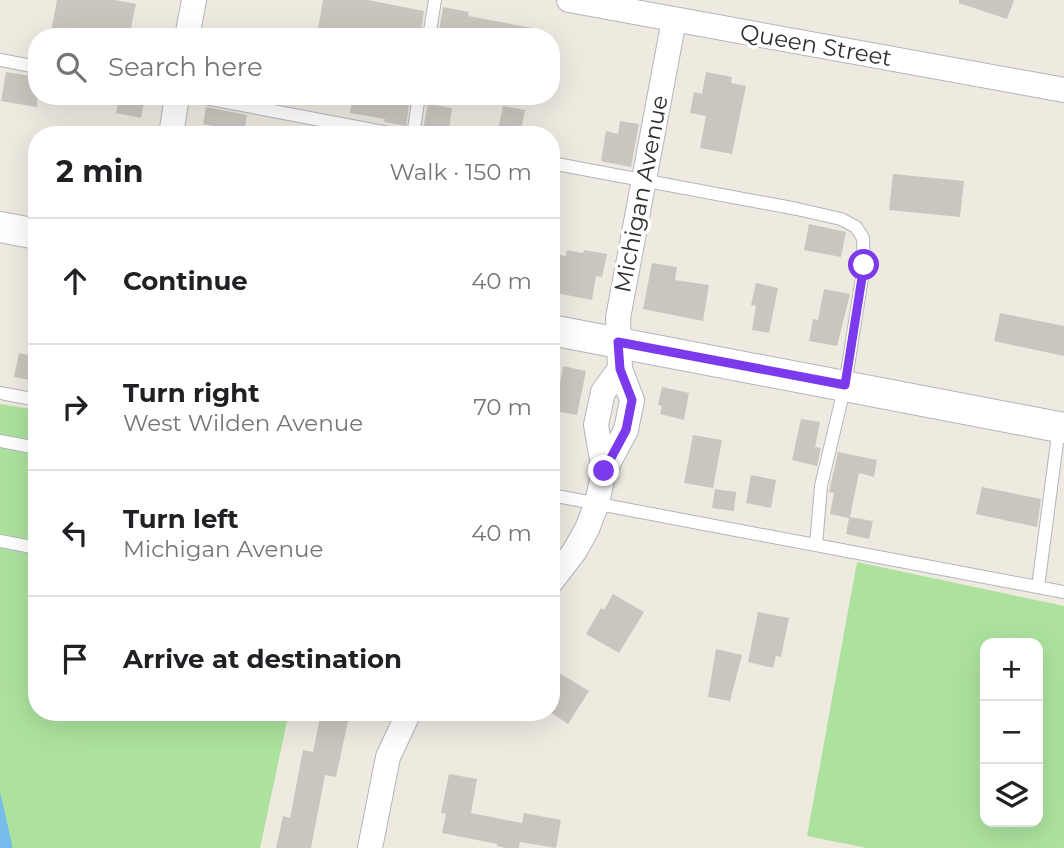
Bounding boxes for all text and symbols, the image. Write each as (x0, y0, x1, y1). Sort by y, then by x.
street label: Queen Street (738, 18, 894, 72)
search box (28, 28, 560, 105)
icon: search (52, 48, 90, 86)
text: Search here (108, 51, 263, 83)
street label: Michigan Avenue (608, 93, 674, 295)
text: 2 min (56, 153, 143, 190)
text: Walk · 150 m (389, 158, 532, 186)
route start (848, 249, 879, 280)
icon: ahead (56, 262, 94, 300)
text: Continue (123, 265, 248, 297)
text: 40 m (471, 267, 532, 295)
text: Turn right (123, 377, 259, 409)
icon: right (56, 388, 94, 426)
text: 70 m (473, 393, 532, 421)
text: West Wilden Avenue (123, 409, 363, 437)
route end (588, 455, 619, 486)
text: Turn left (123, 503, 239, 535)
icon: left (56, 514, 94, 552)
text: 40 m (471, 519, 532, 547)
text: Michigan Avenue (123, 535, 323, 563)
map controls (980, 638, 1043, 827)
button: + (980, 638, 1043, 701)
icon: arrive (56, 640, 94, 678)
text: Arrive at destination (123, 643, 402, 675)
button: − (980, 701, 1043, 764)
button: layers (980, 764, 1043, 827)

